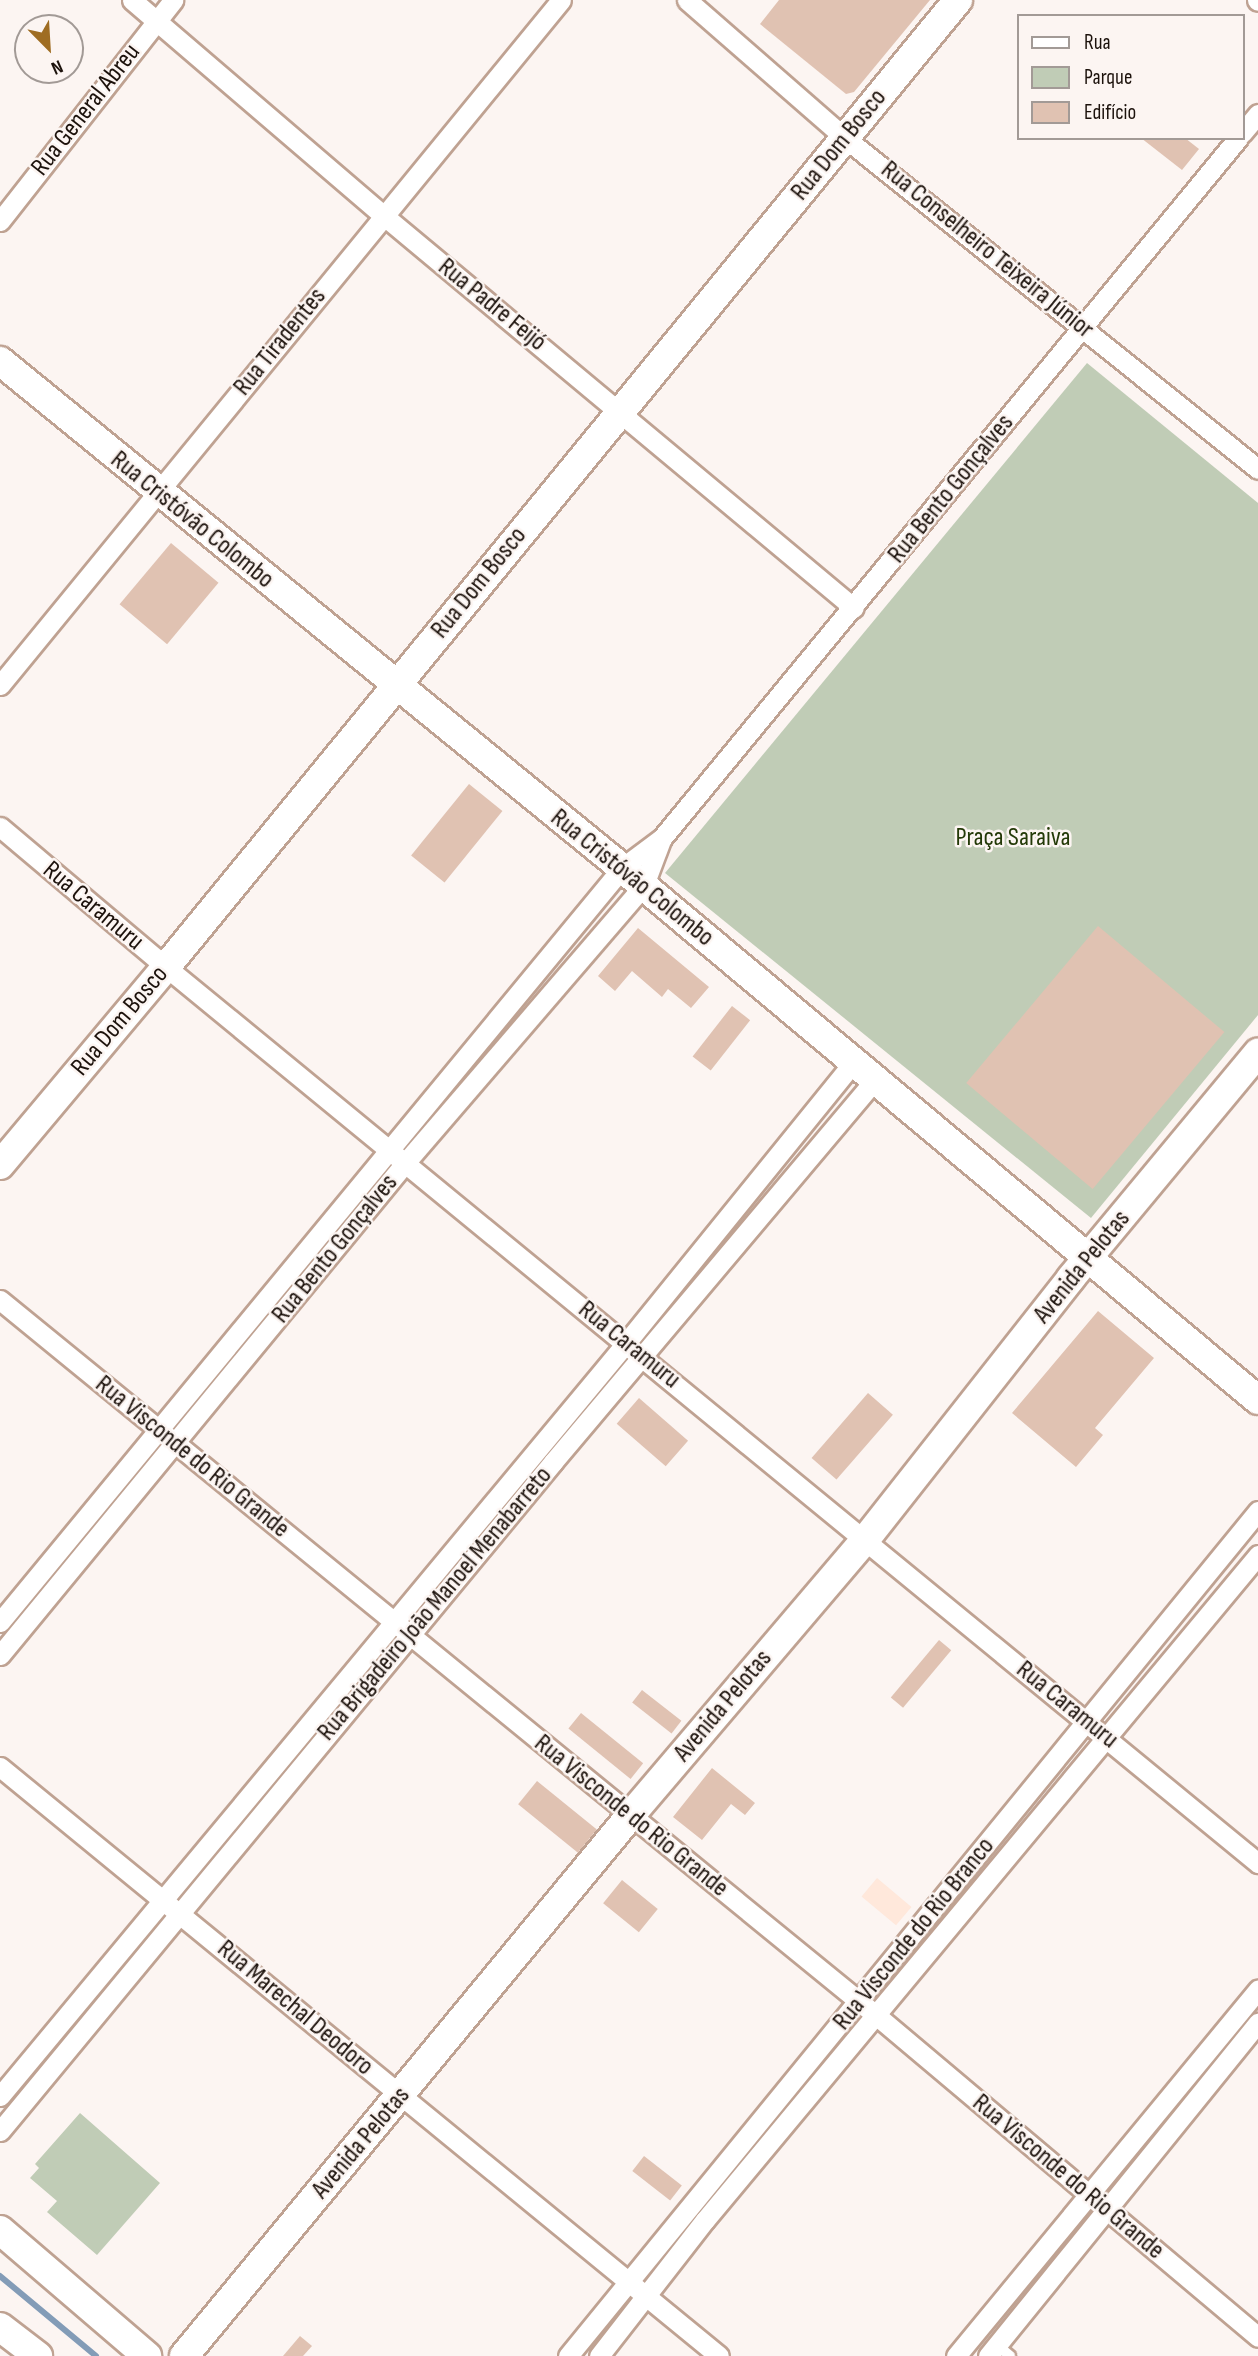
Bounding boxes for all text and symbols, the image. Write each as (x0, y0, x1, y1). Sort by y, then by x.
north arrow (14, 14, 84, 84)
legend (1016, 14, 1244, 140)
text: Rua (1084, 30, 1111, 55)
street label: Rua General Abreu (25, 38, 147, 182)
text: N (48, 54, 66, 79)
text: Parque (1084, 65, 1132, 90)
street label: Rua Dom Bosco (785, 83, 893, 207)
text: Edifício (1084, 100, 1136, 125)
street label: Rua Conselheiro Teixeira Júnior (874, 155, 1100, 345)
street label: Rua Padre Feijó (432, 252, 552, 358)
street label: Rua Tiradentes (227, 282, 333, 402)
street label: Rua Bento Gonçalves (881, 408, 1021, 570)
street label: Rua Cristóvão Colombo (104, 445, 280, 595)
street label: Rua Dom Bosco (425, 521, 533, 645)
street label: Rua Cristóvão Colombo (544, 803, 720, 953)
park label: Praça Saraiva (956, 822, 1070, 854)
street label: Rua Caramuru (36, 855, 150, 957)
street label: Rua Dom Bosco (65, 960, 175, 1082)
street label: Rua Bento Gonçalves (265, 1168, 405, 1330)
street label: Avenida Pelotas (1027, 1204, 1137, 1330)
street label: Rua Caramuru (572, 1294, 686, 1396)
street label: Rua Visconde do Rio Grande (89, 1369, 295, 1545)
street label: Rua Brigadeiro João Manoel Menabarreto (311, 1461, 559, 1747)
street label: Avenida Pelotas (667, 1644, 779, 1768)
street label: Rua Caramuru (1010, 1654, 1124, 1756)
street label: Rua Visconde do Rio Grande (528, 1728, 734, 1904)
street label: Rua Visconde do Rio Branco (827, 1831, 1001, 2037)
street label: Rua Marechal Deodoro (211, 1934, 379, 2082)
street label: Avenida Pelotas (305, 2081, 417, 2205)
street label: Rua Visconde do Rio Grande (966, 2088, 1170, 2266)

